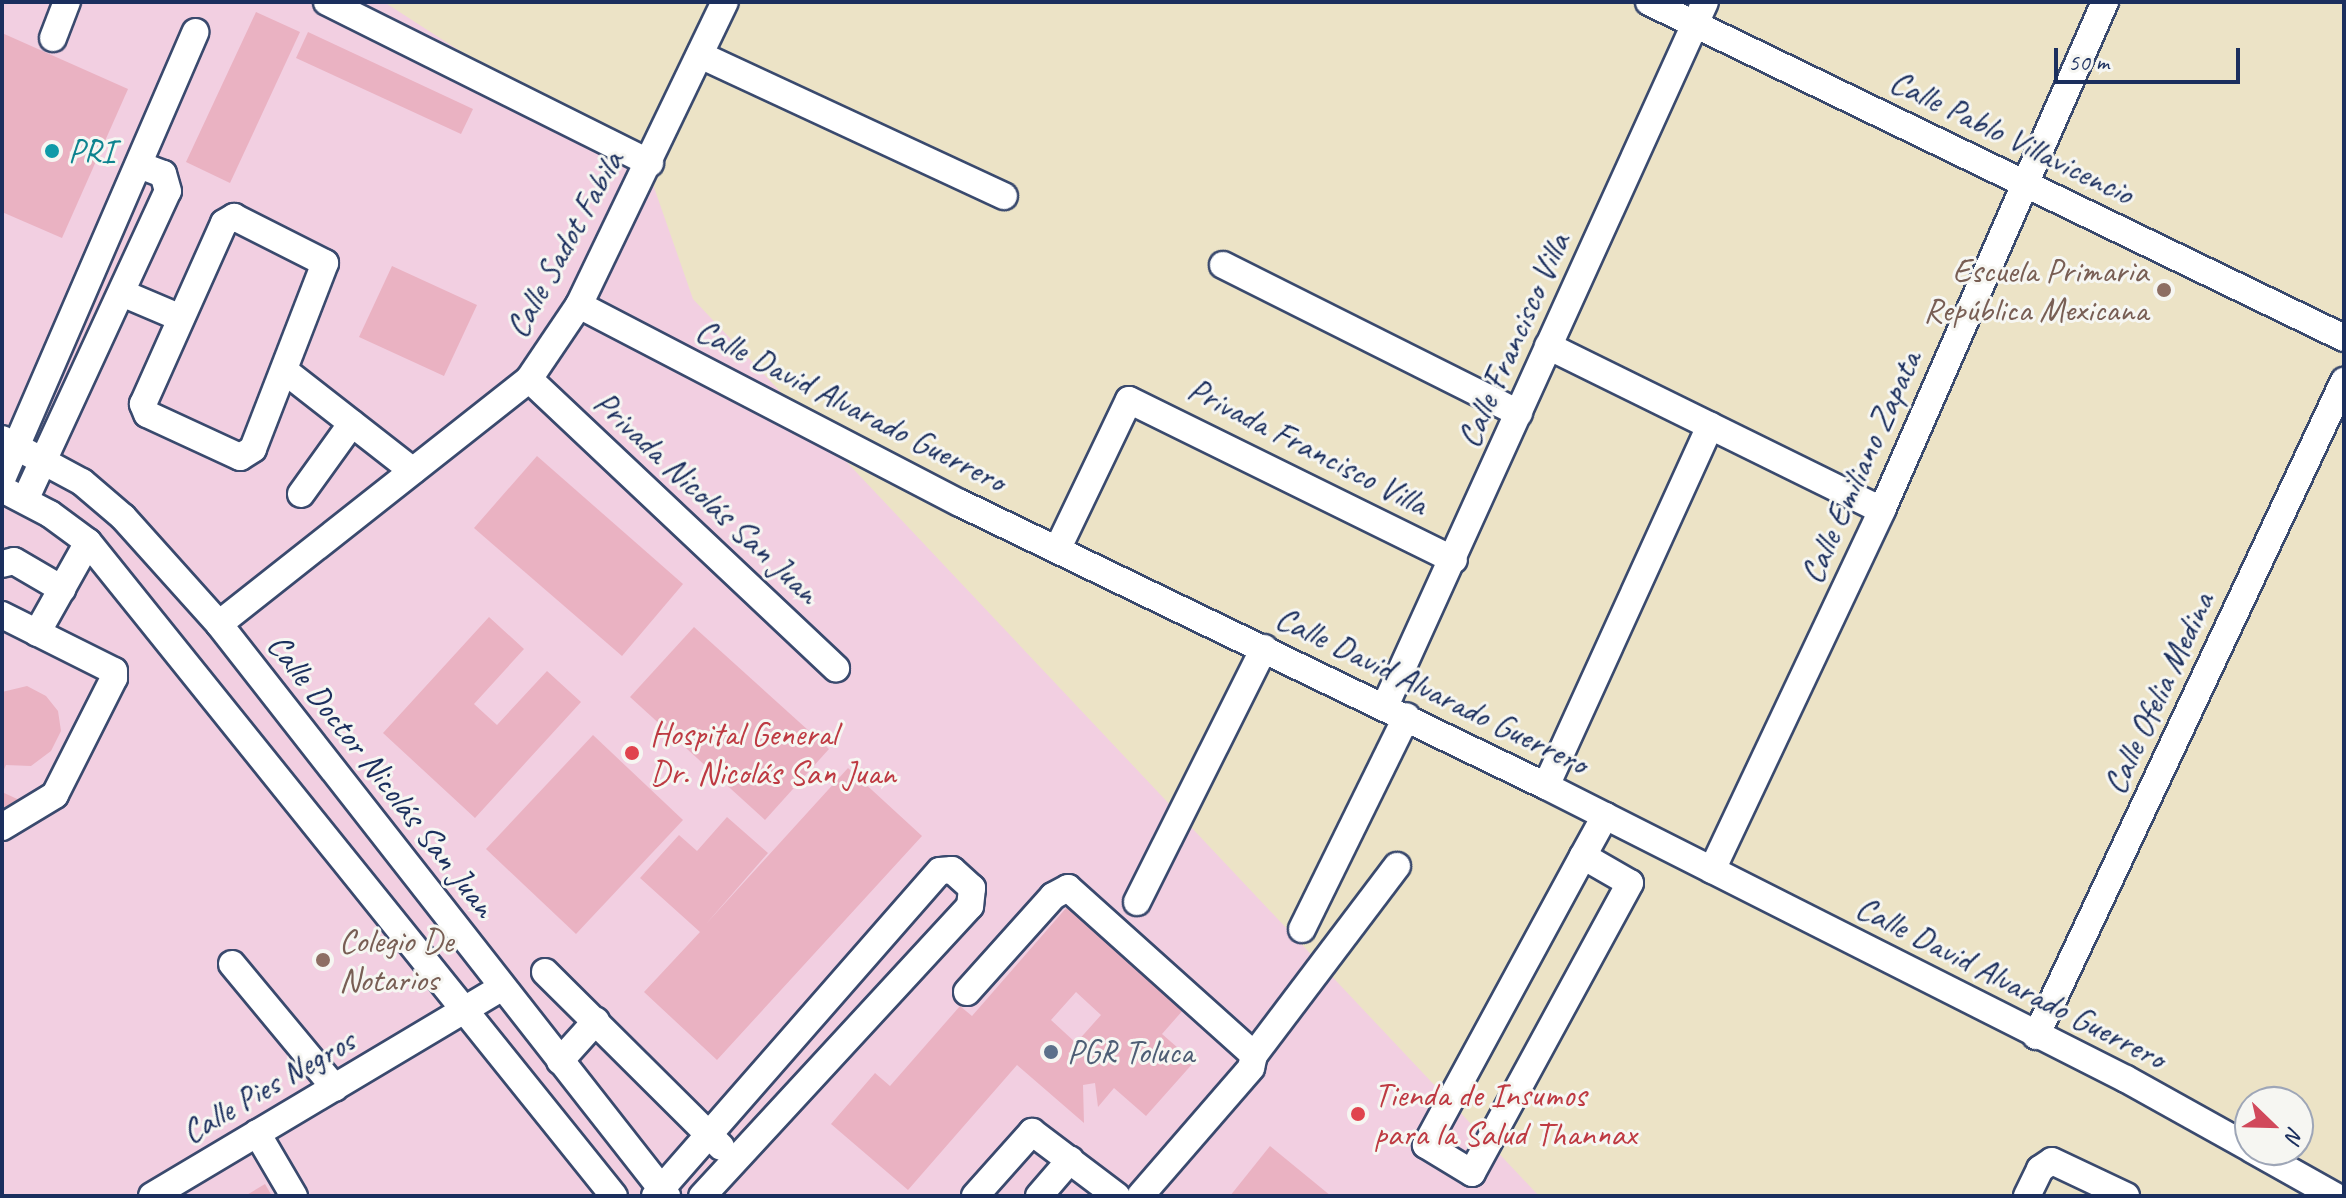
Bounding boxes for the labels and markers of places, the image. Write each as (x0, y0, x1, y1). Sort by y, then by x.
place label: PRI (68, 131, 114, 171)
marker: PRI (43, 142, 61, 160)
place label: Escuela Primaria República Mexicana (1923, 250, 2148, 330)
marker: Escuela Primaria República Mexicana (2155, 281, 2173, 299)
place label: Hospital General Dr. Nicolás San Juan (650, 713, 895, 792)
marker: Hospital General Dr. Nicolás San Juan (621, 742, 643, 764)
place label: Colegio De Notarios (339, 920, 454, 1000)
marker: Colegio De Notarios (314, 951, 332, 969)
place label: PGR Toluca (1067, 1032, 1194, 1072)
marker: PGR Toluca (1042, 1043, 1060, 1061)
place label: Tienda de Insumos para la Salud Thannax (1374, 1074, 1638, 1154)
marker: Tienda de Insumos para la Salud Thannax (1349, 1105, 1367, 1123)

